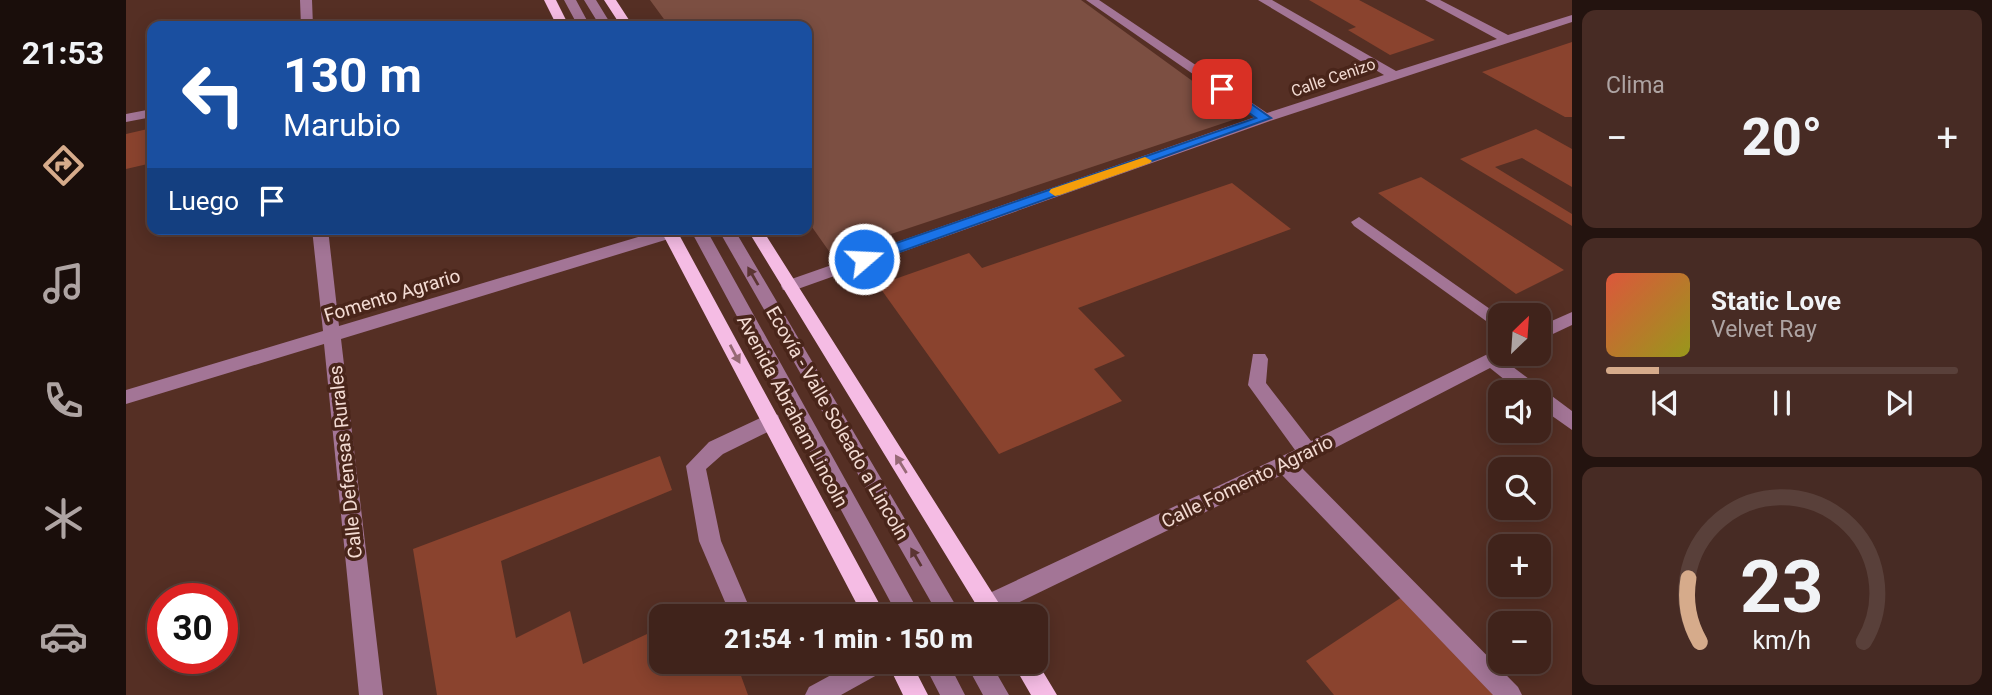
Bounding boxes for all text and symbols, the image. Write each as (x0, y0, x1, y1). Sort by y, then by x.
text: 21:53 (22, 34, 104, 72)
text: 130 m (283, 47, 422, 104)
icon: left (168, 49, 259, 140)
street label: Calle Cenizo (1289, 54, 1378, 101)
pin (1192, 59, 1252, 119)
icon: arrive (1203, 70, 1241, 108)
text: Clima (1606, 72, 1665, 99)
text: Marubio (283, 106, 401, 144)
text: 20° (1742, 107, 1822, 168)
text: − (1606, 116, 1628, 160)
text: + (1936, 116, 1958, 160)
icon: directions (39, 141, 88, 190)
icon: arrive (253, 182, 291, 220)
text: Luego (168, 186, 239, 216)
position arrow (827, 222, 901, 296)
icon: music (39, 259, 88, 308)
street label: Fomento Agrario (321, 264, 463, 327)
one-way arrow (747, 266, 759, 285)
text: Static Love (1711, 286, 1841, 316)
street label: Ecovía - Valle Soleado a Lincoln (761, 302, 914, 544)
north arrow (1488, 303, 1550, 366)
map controls (1488, 303, 1551, 674)
street label: Avenida Abraham Lincoln (732, 311, 853, 511)
text: Velvet Ray (1711, 316, 1817, 343)
one-way arrow (729, 344, 741, 364)
street label: Calle Defensas Rurales (324, 364, 367, 560)
icon: phone (39, 376, 88, 425)
button: sound (1488, 380, 1551, 443)
icon: previous (1646, 384, 1684, 422)
icon: pause (1763, 384, 1801, 422)
icon: next (1880, 384, 1918, 422)
street label: Calle Fomento Agrario (1158, 430, 1337, 533)
one-way arrow (895, 455, 908, 474)
button: search (1488, 457, 1551, 520)
icon: climate (39, 494, 88, 543)
button: + (1488, 534, 1551, 597)
text: 23 (1740, 544, 1824, 630)
one-way arrow (911, 547, 923, 567)
speed limit sign: 30 (147, 583, 238, 674)
button: − (1488, 611, 1551, 674)
icon: car (39, 612, 88, 661)
text: 21:54 · 1 min · 150 m (724, 624, 973, 654)
text: km/h (1753, 626, 1811, 655)

